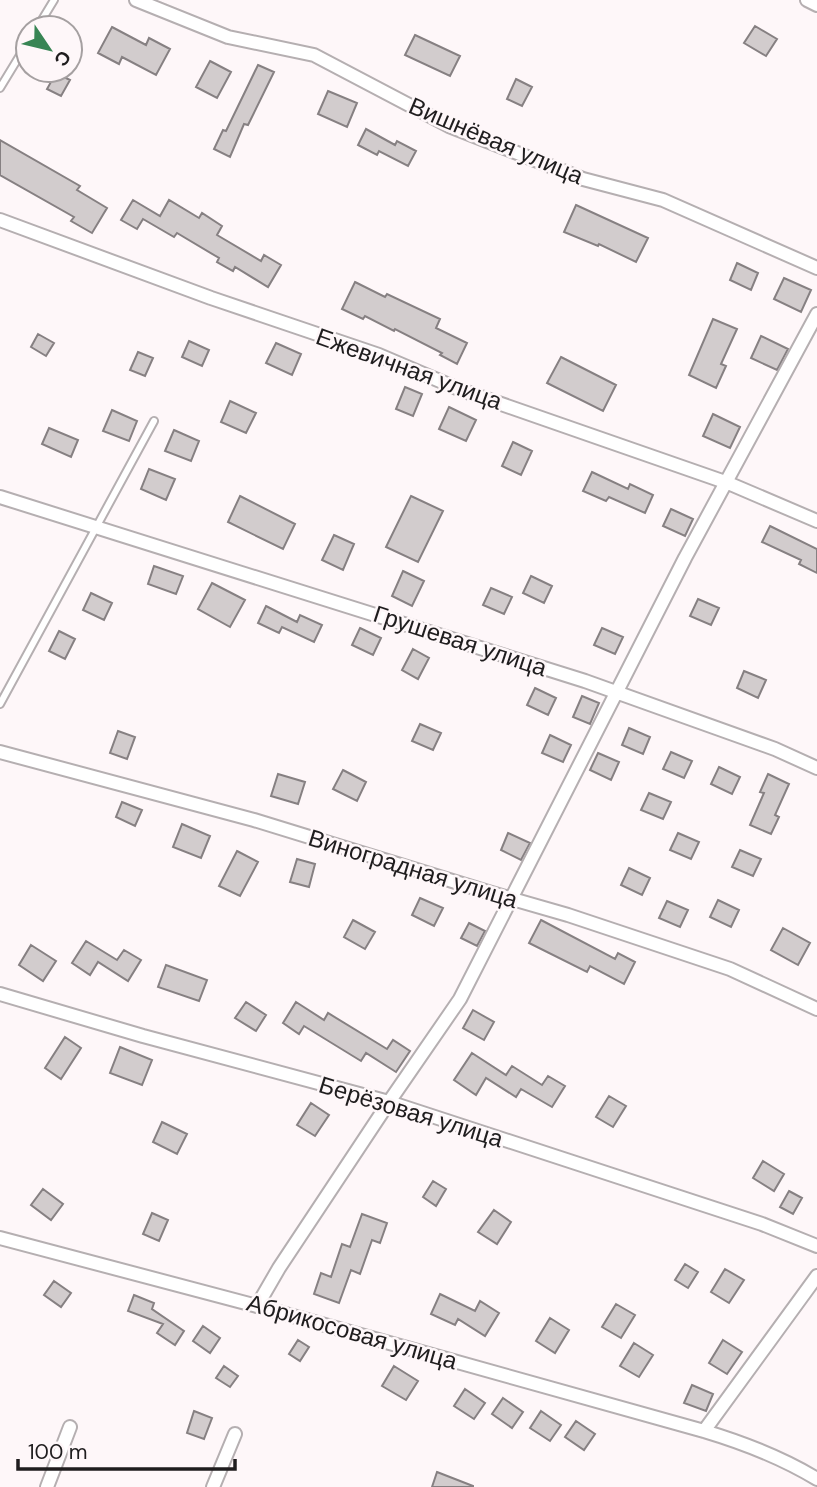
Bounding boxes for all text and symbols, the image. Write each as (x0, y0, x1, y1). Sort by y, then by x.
north arrow (14, 14, 84, 84)
text: С (48, 46, 77, 71)
street label: Вишнёвая улица (404, 90, 589, 191)
street label: Ежевичная улица (312, 320, 507, 417)
street label: Грушевая улица (370, 598, 551, 683)
street label: Виноградная улица (305, 822, 522, 915)
street label: Берёзовая улица (315, 1069, 508, 1154)
street label: Абрикосовая улица (243, 1287, 462, 1377)
scale bar (18, 1428, 234, 1472)
text: 100 m (28, 1438, 88, 1466)

